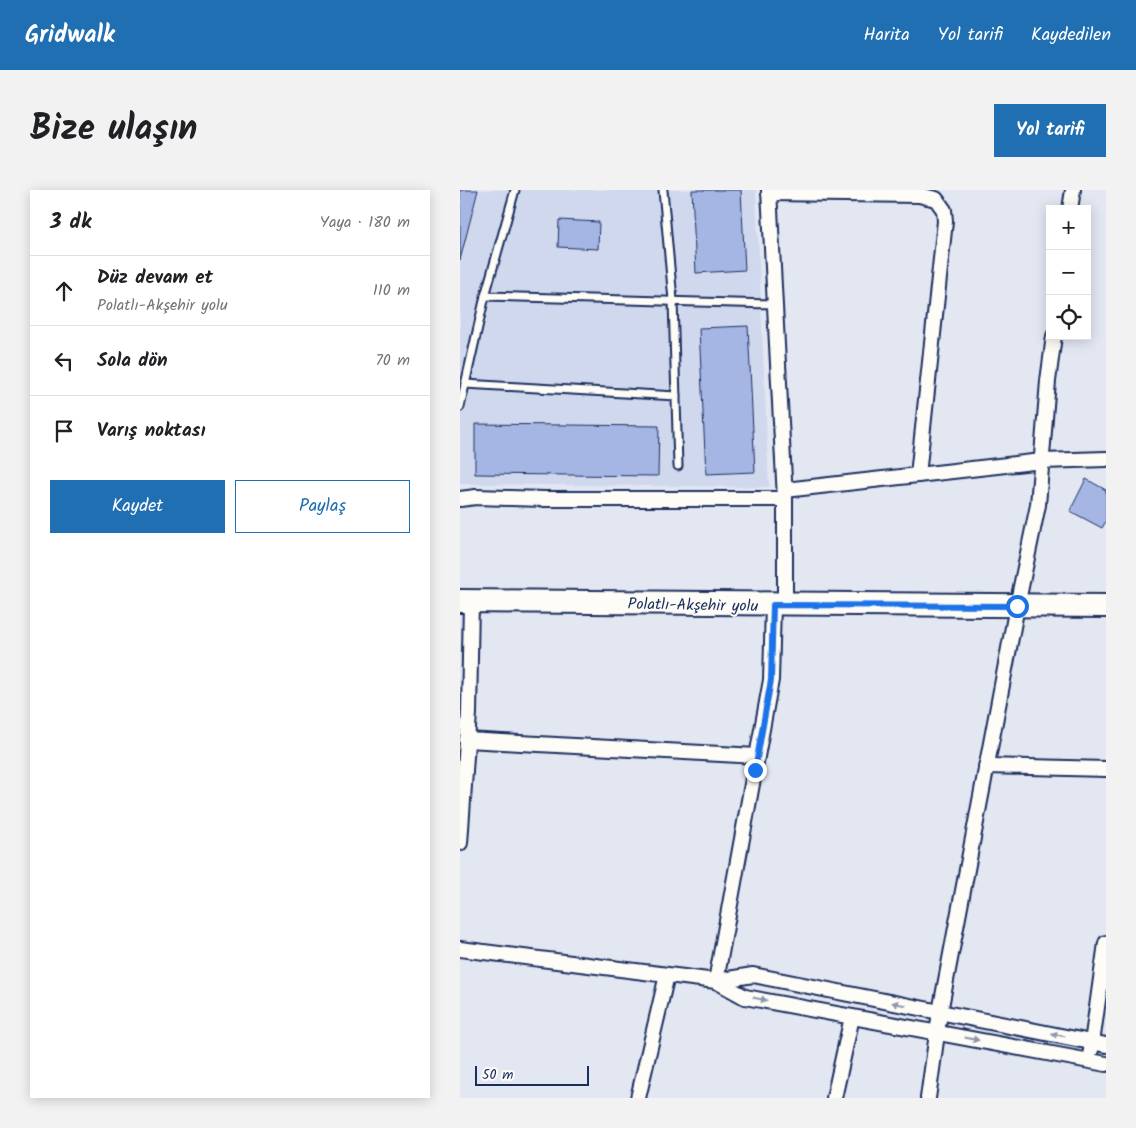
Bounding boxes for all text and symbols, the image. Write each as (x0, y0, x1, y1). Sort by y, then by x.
text: Gridwalk (25, 16, 115, 55)
text: Harita (864, 21, 910, 50)
text: Yol tarifi (938, 21, 1003, 50)
text: Kaydedilen (1031, 21, 1111, 50)
text: Bize ulaşın (30, 102, 197, 158)
button: Yol tarifi (994, 104, 1106, 157)
map controls (1046, 205, 1091, 340)
button: + (1046, 205, 1091, 250)
text: 3 dk (50, 206, 91, 239)
text: Yaya · 180 m (320, 210, 410, 235)
button: − (1046, 250, 1091, 295)
text: Düz devam et (97, 263, 213, 293)
icon: ahead (50, 277, 78, 305)
text: 110 m (373, 278, 410, 303)
text: Polatlı-Akşehir yolu (97, 293, 228, 318)
button: locate (1046, 295, 1091, 340)
text: Sola dön (97, 346, 168, 376)
icon: left (50, 347, 78, 375)
text: 70 m (375, 348, 410, 373)
text: Varış noktası (97, 416, 205, 446)
icon: arrive (50, 417, 78, 445)
button: Kaydet (50, 480, 225, 533)
button: Paylaş (235, 480, 410, 533)
street label: Polatlı-Akşehir yolu (627, 592, 759, 619)
route start (1006, 595, 1029, 618)
route end (744, 759, 767, 782)
one-way arrow (753, 996, 769, 1004)
one-way arrow (891, 1000, 906, 1008)
one-way arrow (1050, 1031, 1066, 1039)
one-way arrow (964, 1035, 980, 1043)
scale bar (475, 1063, 589, 1086)
text: 50 m (482, 1064, 513, 1086)

